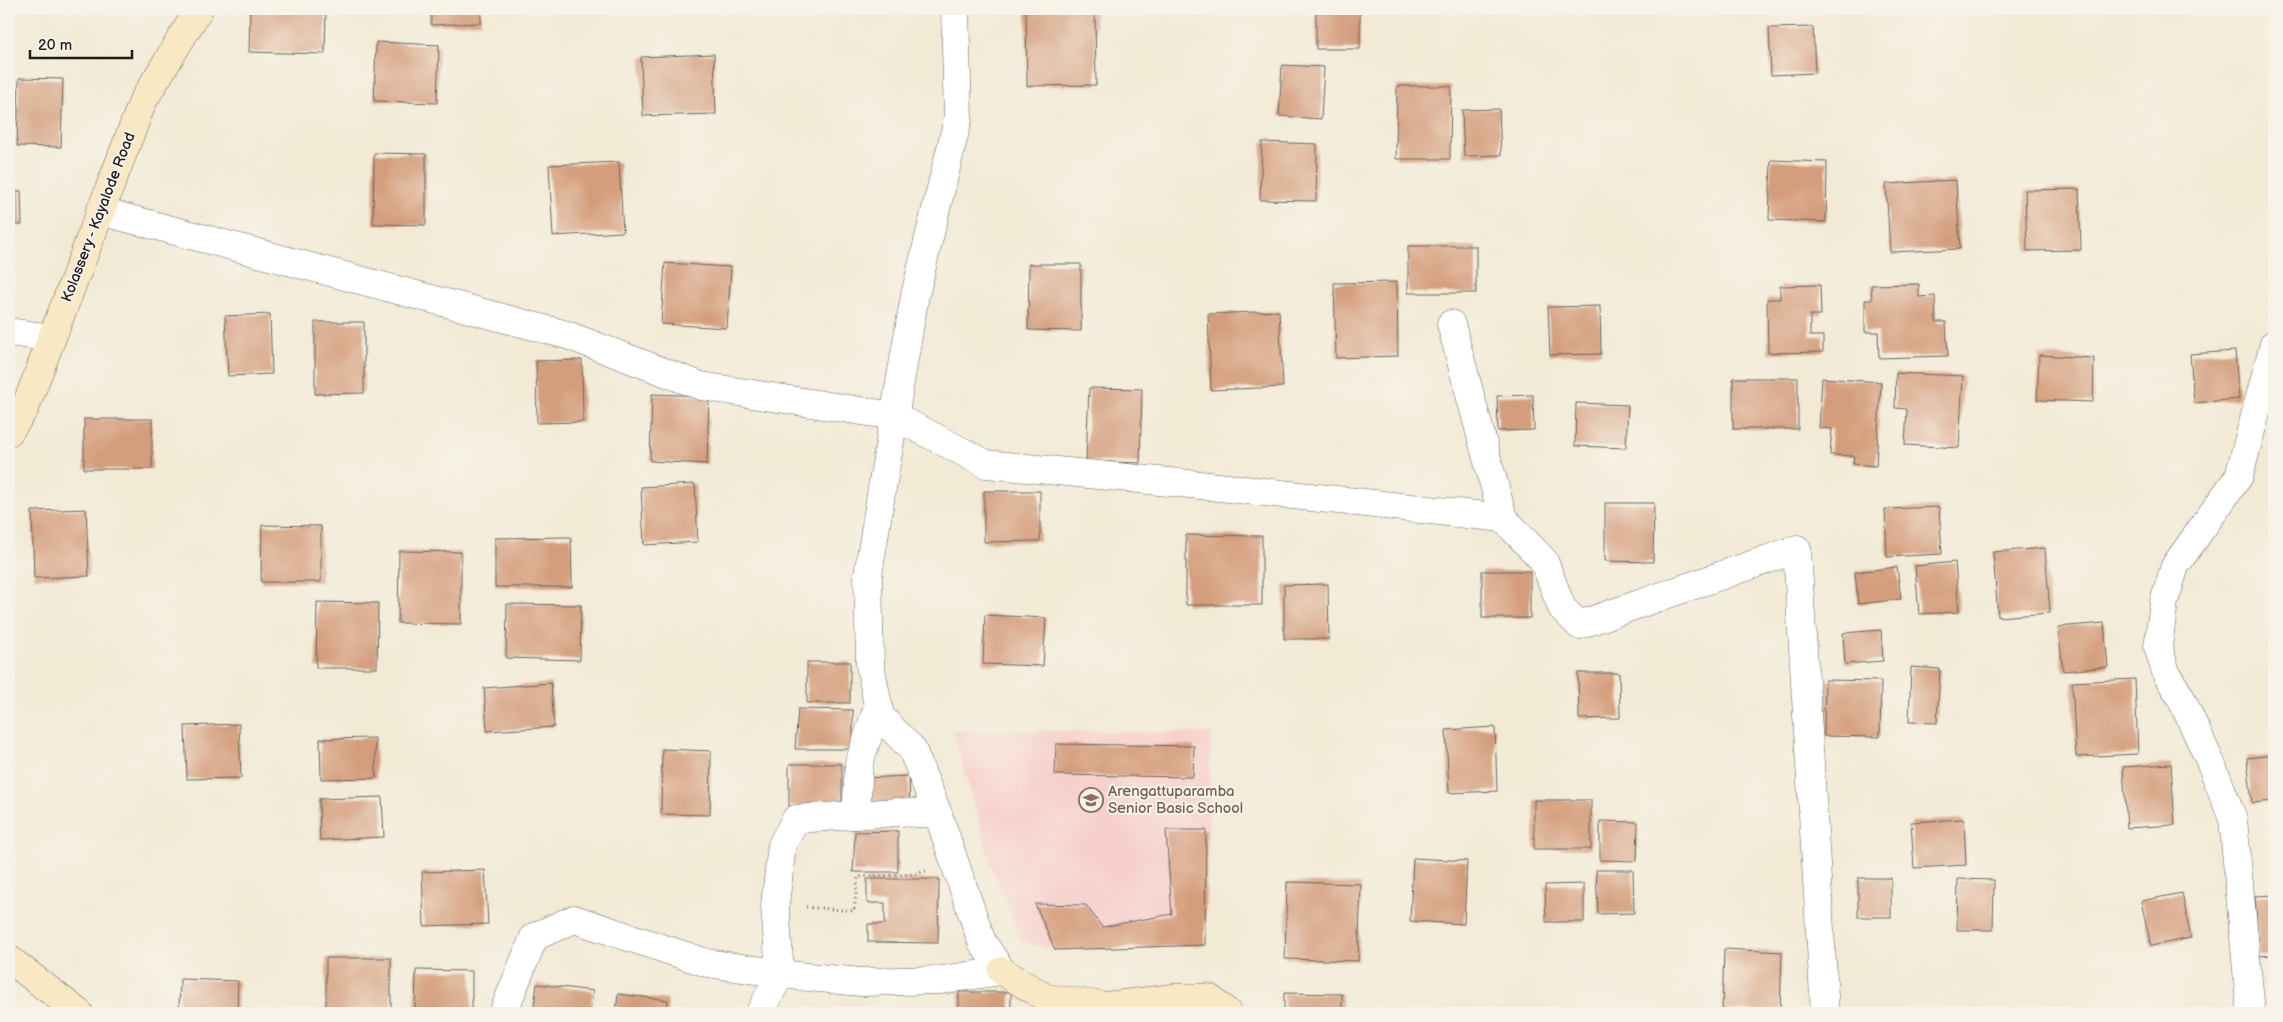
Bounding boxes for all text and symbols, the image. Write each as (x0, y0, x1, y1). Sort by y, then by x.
scale bar (30, 28, 132, 60)
text: 20 m (38, 36, 72, 55)
street label: Kolassery - Kayalode Road (57, 130, 140, 305)
place label: Arengattuparamba Senior Basic School (1108, 782, 1243, 818)
school or university icon: Arengattuparamba Senior Basic School (1078, 787, 1104, 813)

